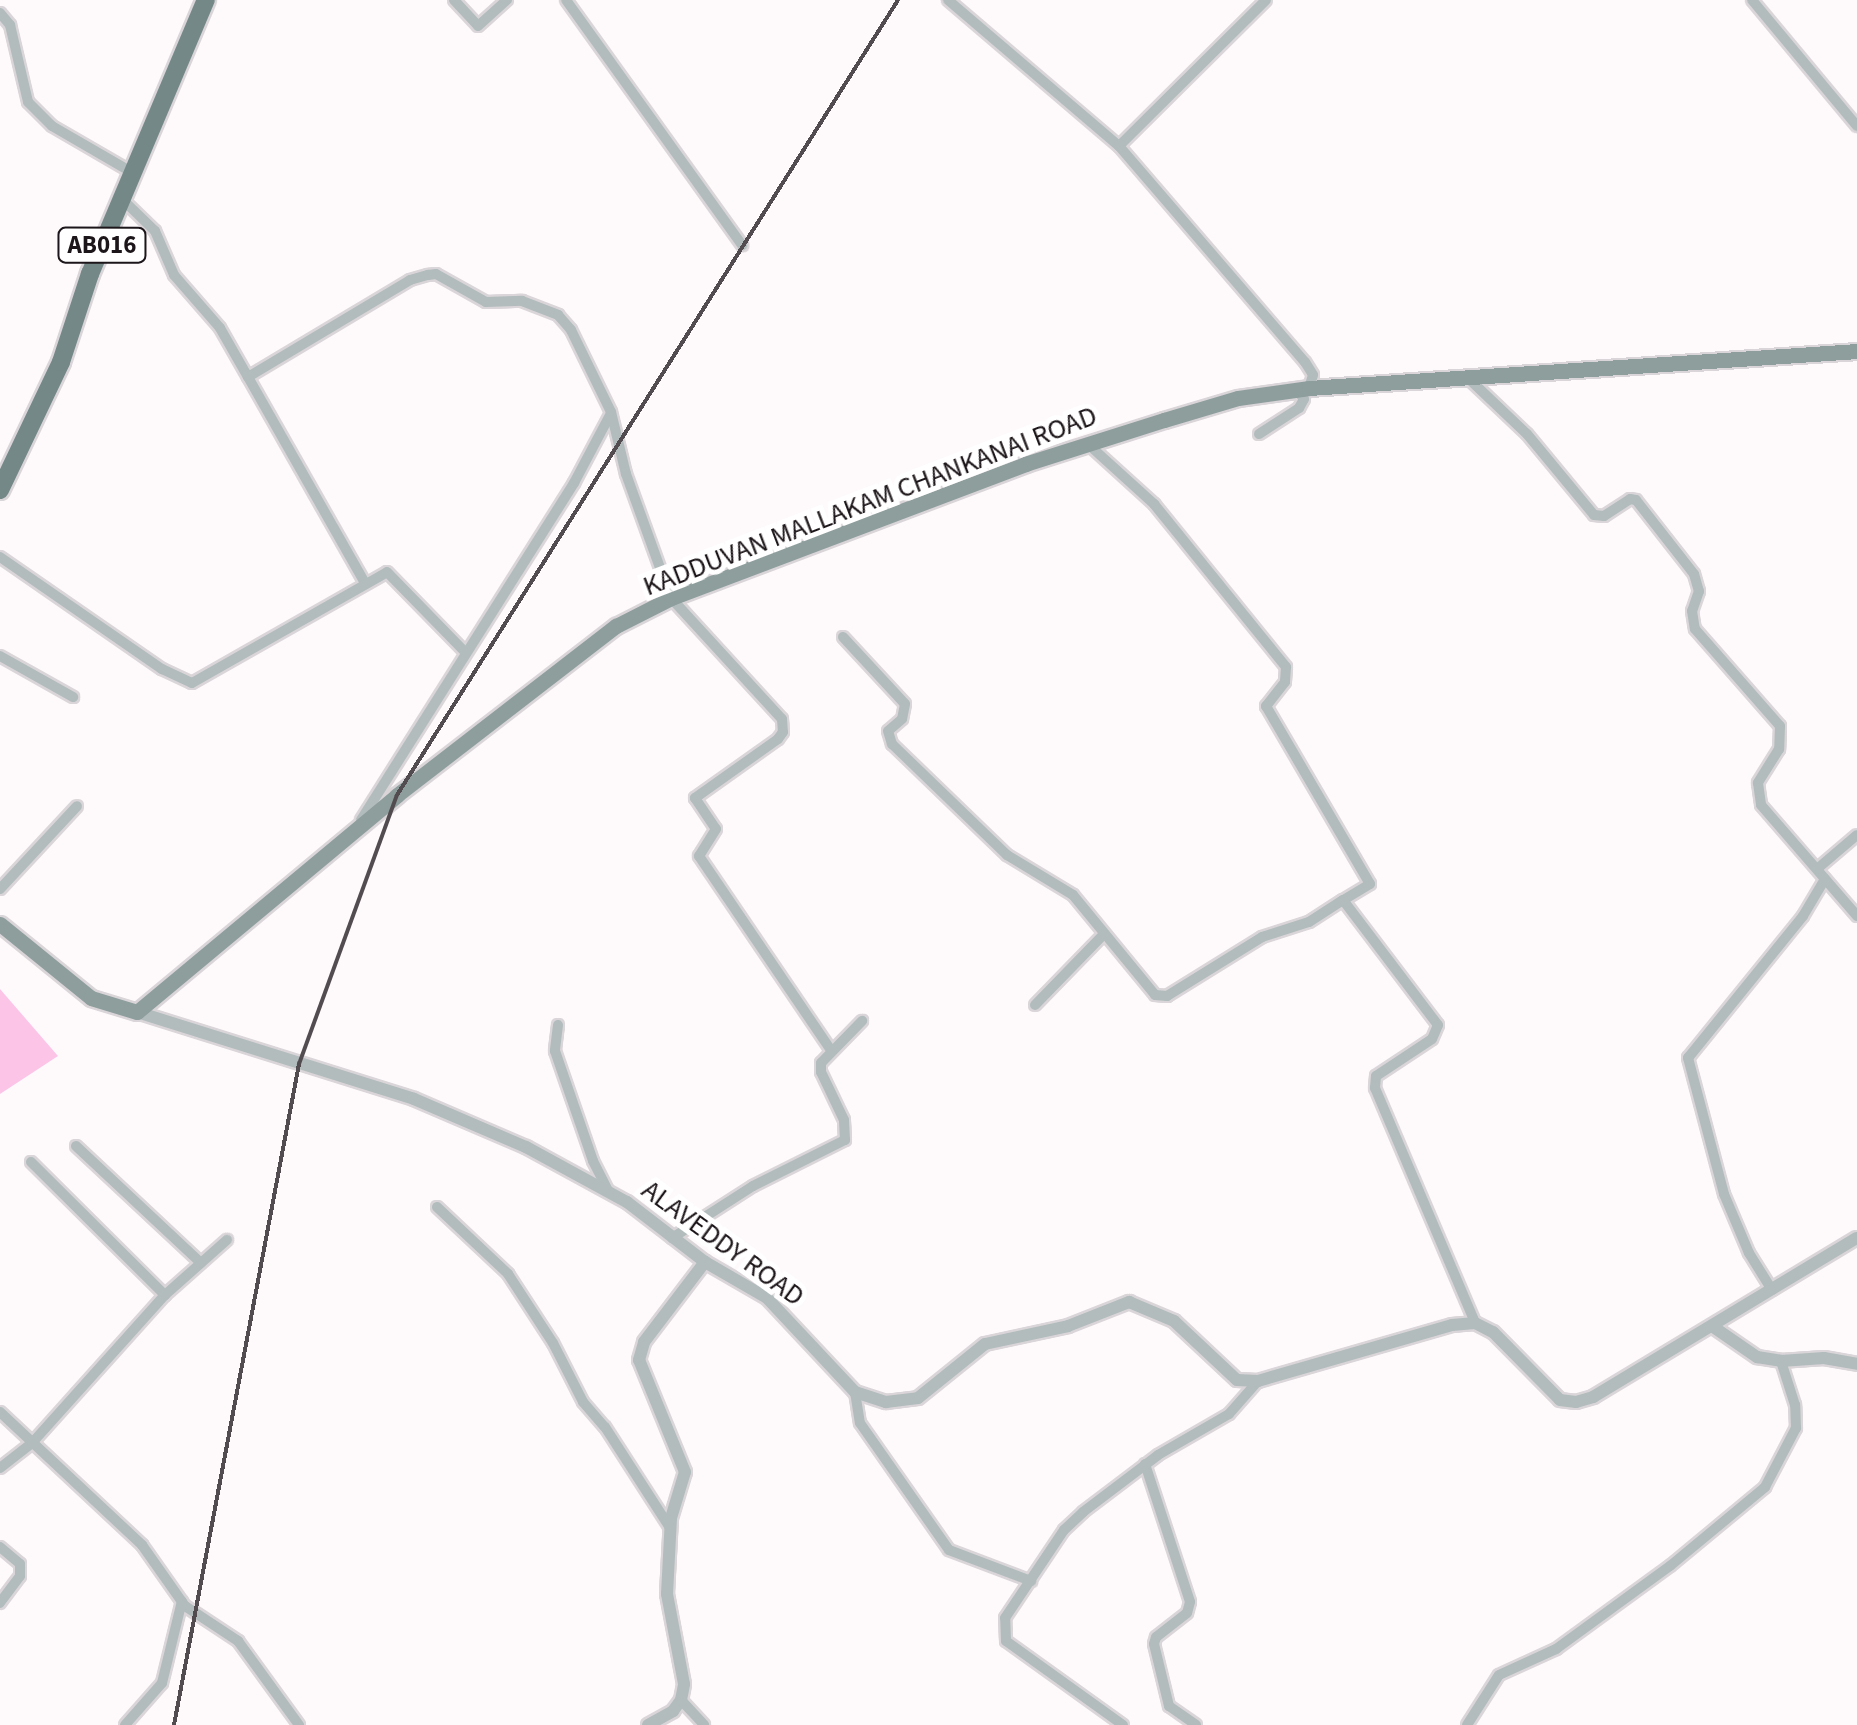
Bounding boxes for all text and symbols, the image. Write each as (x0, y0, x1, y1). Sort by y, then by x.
road number: AB016 (57, 225, 147, 265)
street label: KADDUVAN MALLAKAM CHANKANAI ROAD (638, 399, 1102, 603)
street label: ALAVEDDY ROAD (635, 1173, 811, 1313)

